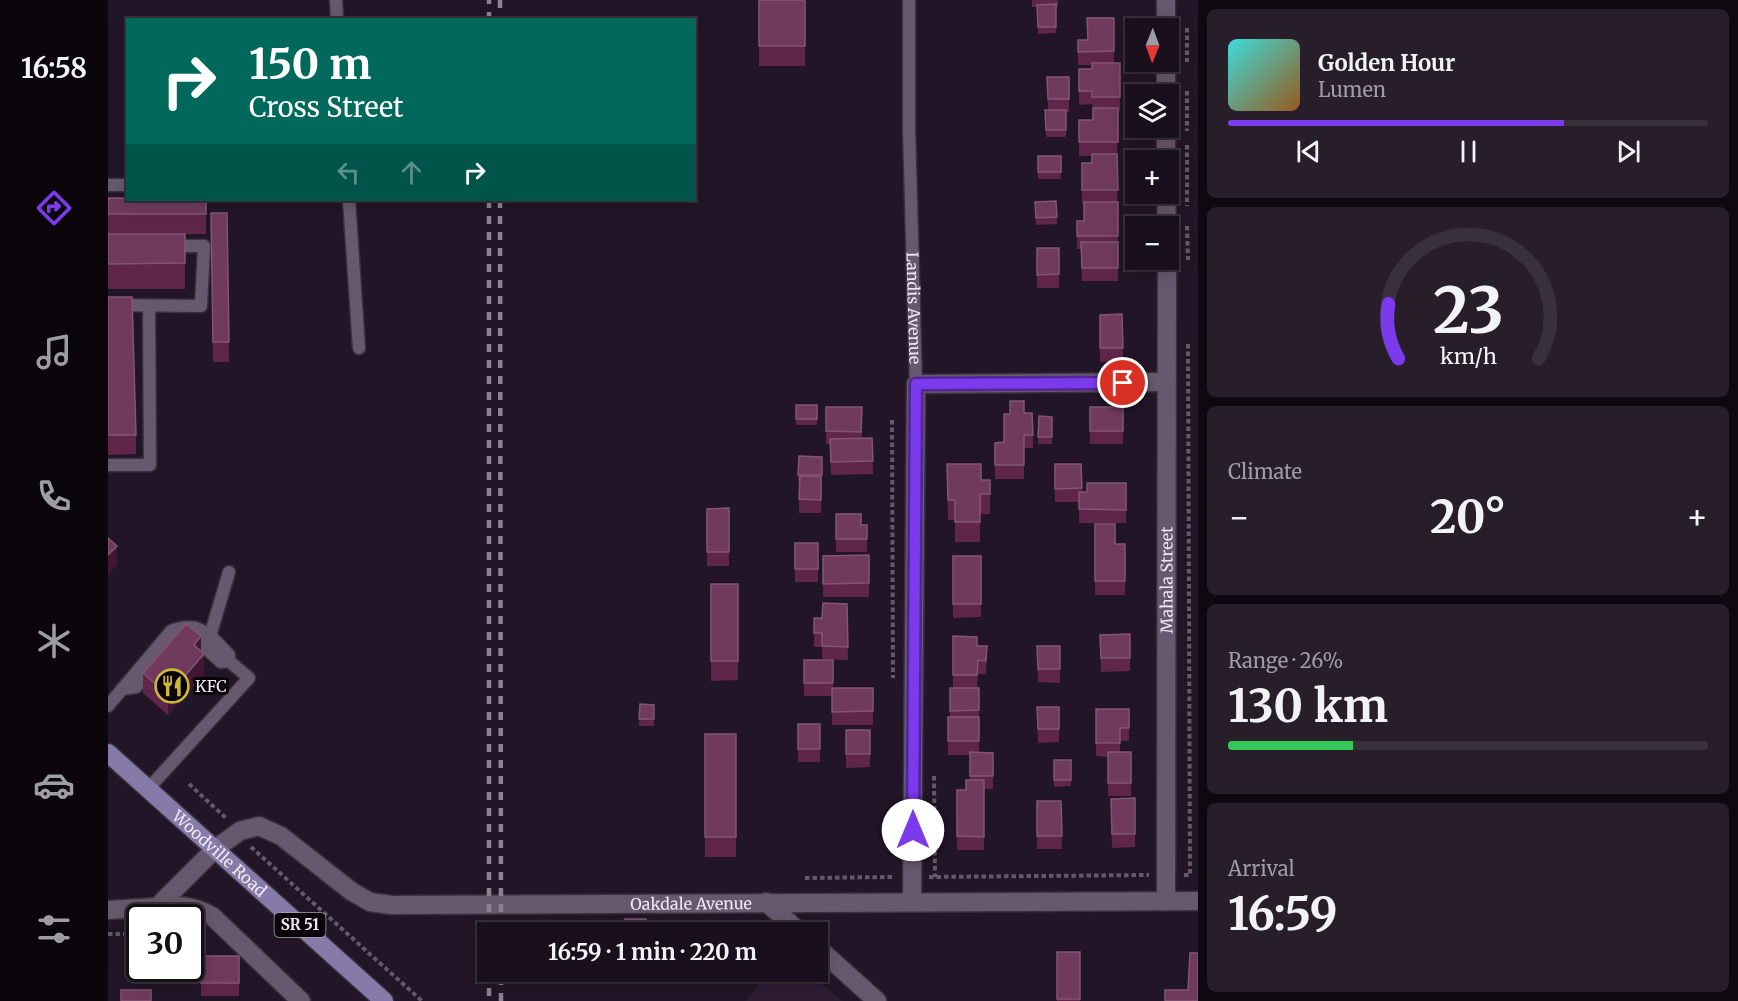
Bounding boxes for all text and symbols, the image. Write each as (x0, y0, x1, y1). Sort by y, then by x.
north arrow (1125, 18, 1179, 72)
map controls (1125, 18, 1179, 270)
text: 150 m (249, 38, 371, 90)
icon: right (150, 42, 228, 120)
text: Golden Hour (1318, 49, 1455, 77)
text: 16:58 (21, 51, 87, 85)
text: Lumen (1318, 77, 1386, 102)
button: layers (1125, 84, 1179, 138)
text: Cross Street (249, 90, 404, 124)
icon: previous (1292, 135, 1325, 168)
icon: pause (1452, 135, 1485, 168)
icon: next (1612, 135, 1645, 168)
button: + (1125, 150, 1179, 204)
icon: left (332, 156, 365, 189)
icon: ahead (395, 156, 428, 189)
icon: right (458, 156, 491, 189)
icon: directions (33, 187, 75, 229)
button: − (1125, 216, 1179, 270)
street label: Landis Avenue (902, 252, 925, 364)
text: 23 (1433, 272, 1503, 350)
icon: music (33, 331, 75, 373)
text: km/h (1440, 344, 1496, 371)
pin (1097, 357, 1148, 408)
icon: arrive (1106, 366, 1139, 399)
text: Climate (1228, 459, 1302, 484)
icon: phone (33, 475, 75, 517)
text: 20° (1430, 489, 1506, 545)
text: − (1228, 497, 1250, 538)
text: + (1686, 497, 1708, 538)
street label: Mahala Street (1156, 526, 1177, 633)
icon: climate (33, 620, 75, 662)
text: Range · 26% (1228, 648, 1343, 673)
restaurant icon: KFC (154, 668, 190, 704)
place label: KFC (195, 676, 227, 696)
text: 130 km (1228, 678, 1388, 734)
icon: car (33, 764, 75, 806)
position arrow (881, 798, 945, 862)
street label: Woodville Road (168, 805, 271, 901)
text: Arrival (1228, 856, 1295, 881)
text: 16:59 (1228, 886, 1337, 942)
street label: Oakdale Avenue (630, 893, 752, 914)
speed limit sign: 30 (126, 904, 204, 982)
icon: filters (33, 908, 75, 950)
road number: SR 51 (274, 913, 326, 937)
text: 16:59 · 1 min · 220 m (548, 938, 757, 966)

